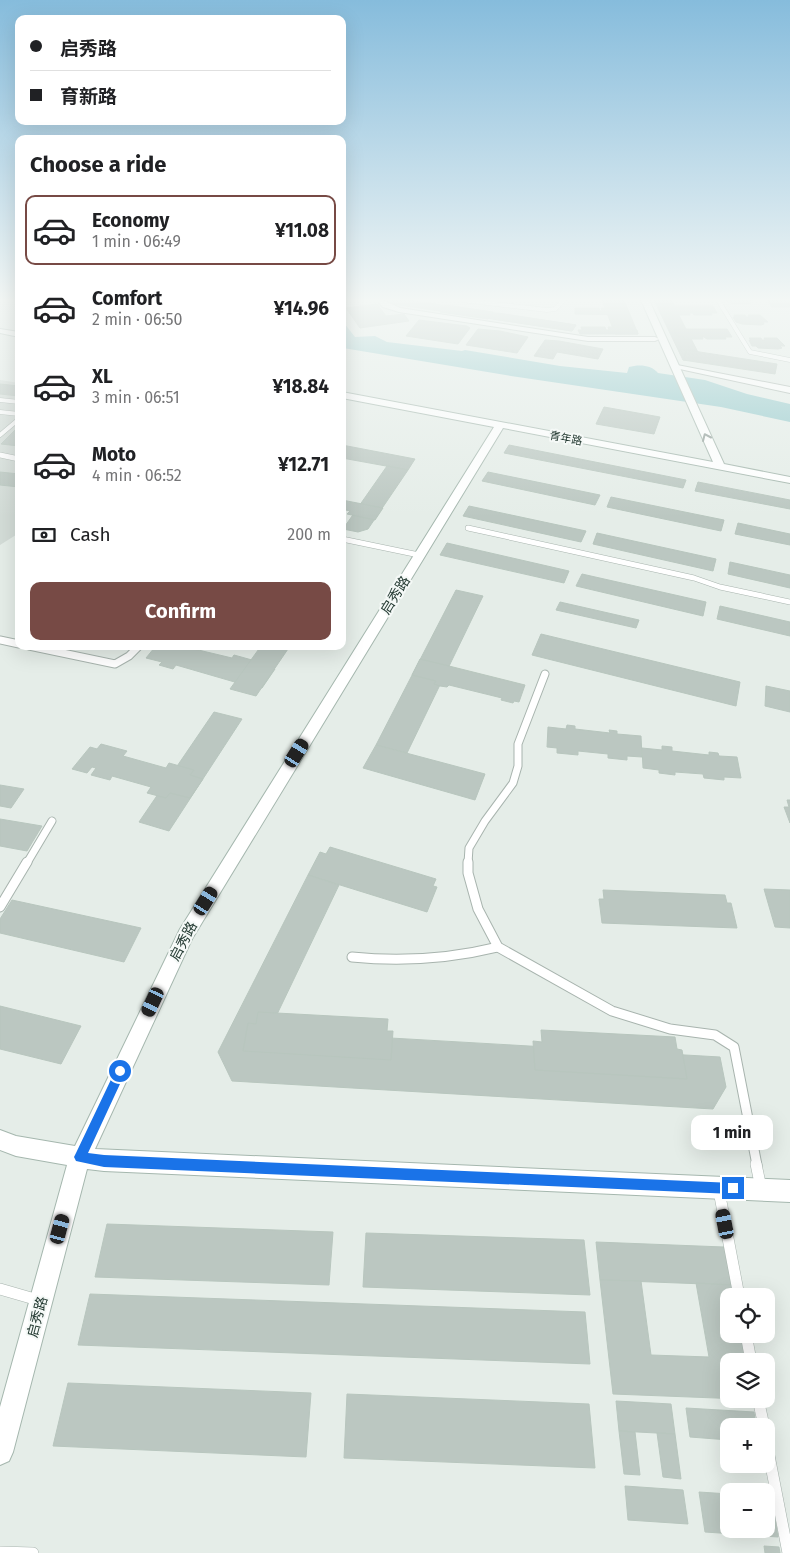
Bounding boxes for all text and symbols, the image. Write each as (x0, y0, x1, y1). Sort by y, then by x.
text: 启秀路 (60, 37, 117, 60)
text: 育新路 (60, 85, 117, 108)
text: Choose a ride (30, 151, 166, 178)
icon: car (32, 208, 77, 253)
text: Economy (92, 209, 169, 232)
text: ¥11.08 (275, 219, 329, 242)
text: 1 min · 06:49 (92, 232, 181, 251)
icon: car (32, 286, 77, 331)
text: Comfort (92, 287, 162, 310)
text: ¥14.96 (274, 297, 329, 320)
text: 2 min · 06:50 (92, 310, 182, 329)
icon: car (32, 364, 77, 409)
text: XL (92, 365, 113, 388)
text: ¥18.84 (273, 375, 329, 398)
text: 3 min · 06:51 (92, 388, 180, 407)
street label: 青年路 (548, 429, 583, 448)
one-way arrow (702, 433, 713, 442)
icon: car (32, 442, 77, 487)
text: Moto (92, 443, 136, 466)
text: ¥12.71 (278, 453, 329, 476)
text: 4 min · 06:52 (92, 466, 182, 485)
icon: cash (30, 521, 58, 549)
text: Cash (70, 523, 111, 546)
text: 200 m (287, 525, 331, 544)
street label: 启秀路 (377, 573, 414, 618)
button: Confirm (30, 582, 331, 640)
car (282, 736, 311, 770)
car (191, 884, 220, 918)
street label: 启秀路 (166, 919, 201, 964)
car (139, 985, 166, 1019)
route start (109, 1060, 131, 1082)
callout: 1 min (692, 1116, 774, 1150)
text: 1 min (713, 1123, 751, 1142)
route end (722, 1177, 744, 1199)
car (714, 1208, 735, 1240)
car (48, 1213, 71, 1245)
map controls (720, 1288, 775, 1538)
button: locate (720, 1288, 775, 1343)
street label: 启秀路 (24, 1295, 51, 1340)
button: layers (720, 1353, 775, 1408)
button: + (720, 1418, 775, 1473)
button: − (720, 1483, 775, 1538)

